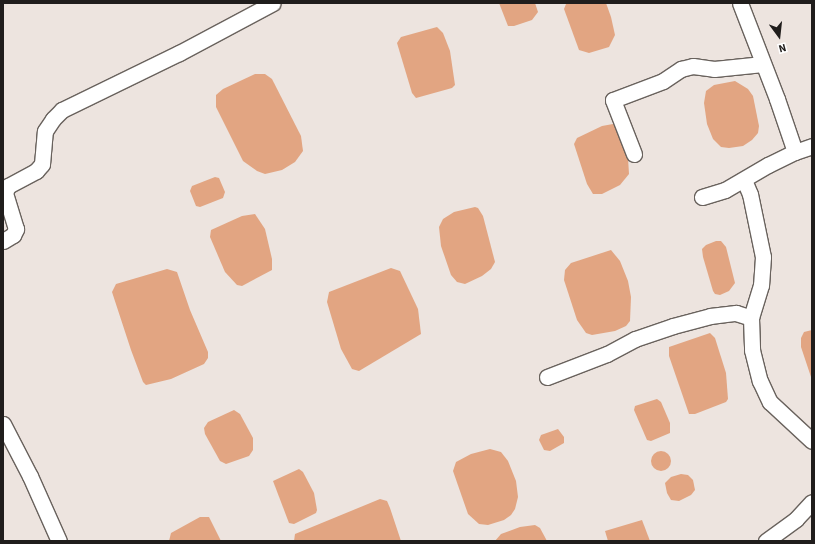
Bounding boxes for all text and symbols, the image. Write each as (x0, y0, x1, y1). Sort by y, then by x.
north arrow (759, 16, 799, 56)
text: N (777, 40, 788, 56)

